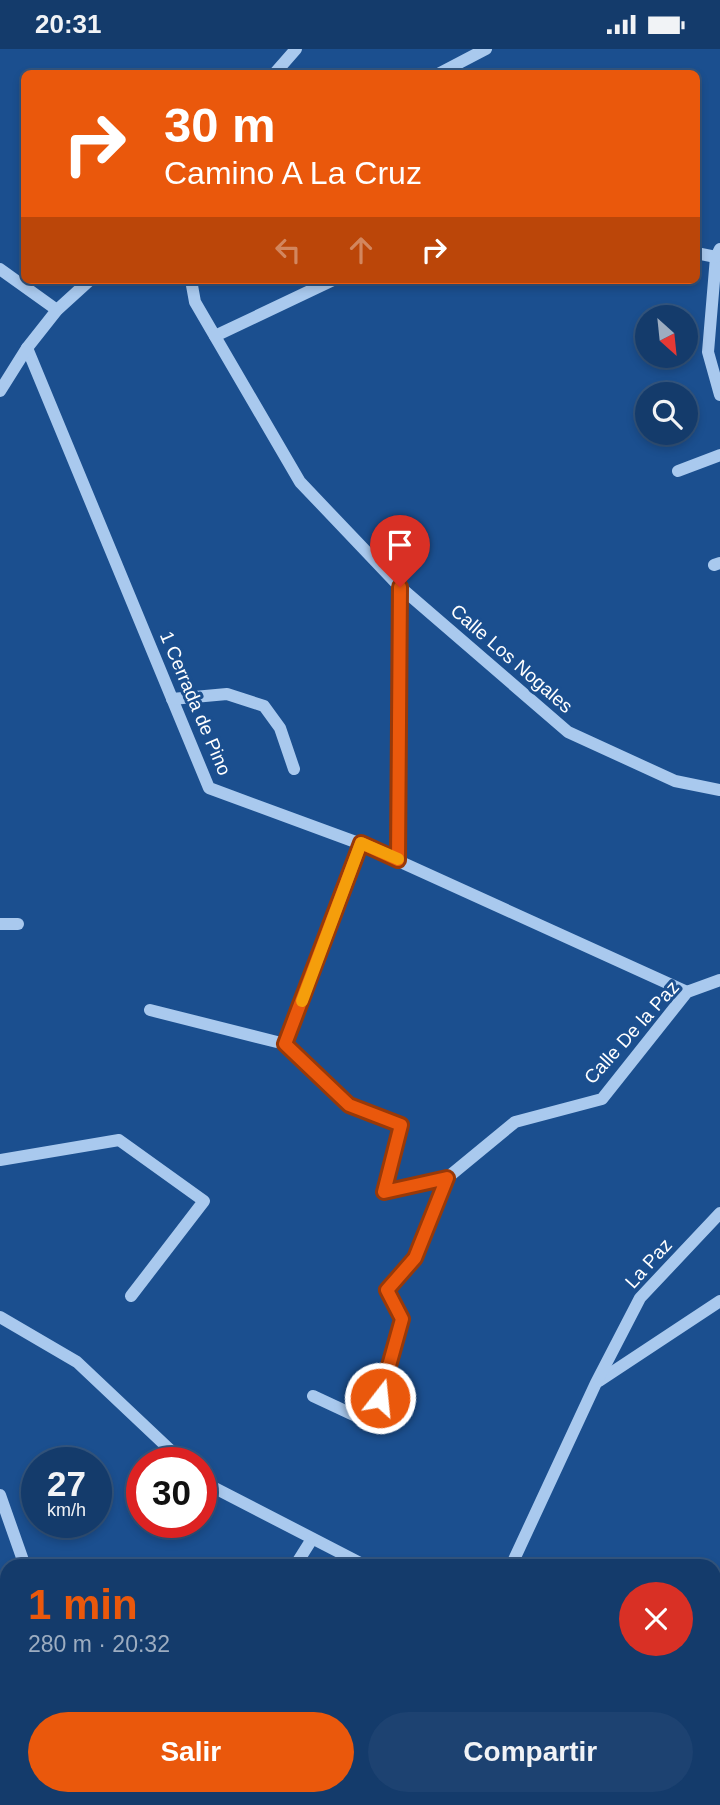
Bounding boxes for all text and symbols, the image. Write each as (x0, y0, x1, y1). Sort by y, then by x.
text: 20:31 (35, 9, 102, 39)
icon: right (49, 98, 140, 189)
text: 30 m (164, 98, 276, 152)
text: Camino A La Cruz (164, 155, 422, 191)
icon: left (269, 231, 307, 269)
icon: ahead (342, 231, 380, 269)
icon: right (415, 231, 453, 269)
north arrow (635, 305, 698, 367)
map controls (635, 305, 698, 445)
button: search (635, 382, 698, 445)
pin (370, 515, 430, 587)
icon: arrive (381, 526, 419, 564)
street label: Calle Los Nogales (447, 600, 577, 717)
street label: 1 Cerrada de Pino (156, 628, 235, 778)
street label: Calle De la Paz (580, 977, 683, 1088)
street label: La Paz (621, 1234, 676, 1292)
position arrow (343, 1361, 417, 1435)
speed limit sign: 30 (126, 1447, 217, 1538)
text: 27 (47, 1464, 86, 1503)
text: km/h (47, 1500, 86, 1520)
text: 1 min (28, 1581, 138, 1628)
button: close (619, 1582, 693, 1656)
text: 280 m · 20:32 (28, 1631, 170, 1657)
button: Salir (28, 1712, 354, 1792)
button: Compartir (368, 1712, 693, 1792)

